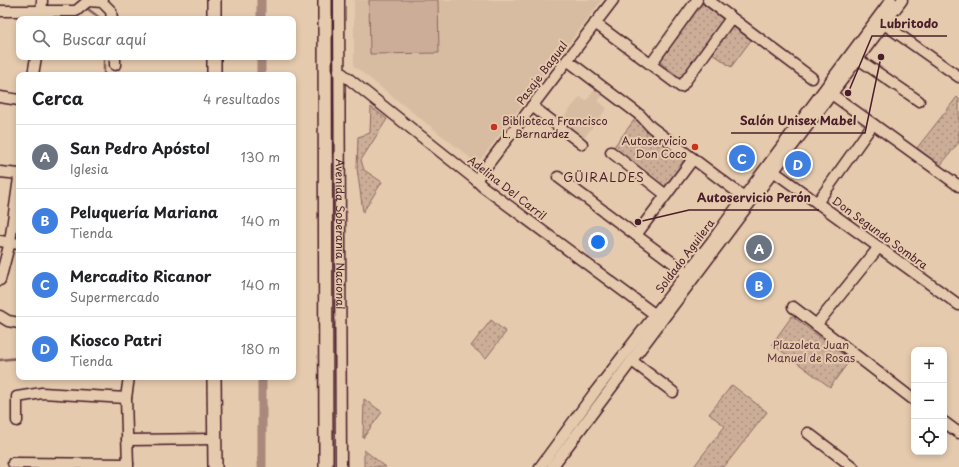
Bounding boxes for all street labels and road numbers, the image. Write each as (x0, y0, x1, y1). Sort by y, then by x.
street label: Pasaje Bagual (512, 37, 571, 108)
street label: Adelina Del Carril (464, 151, 550, 224)
street label: Avenida Soberanía Nacional (332, 159, 349, 309)
street label: Don Segundo Sombra (829, 192, 932, 273)
street label: Soldado Aguilera (651, 215, 718, 296)

